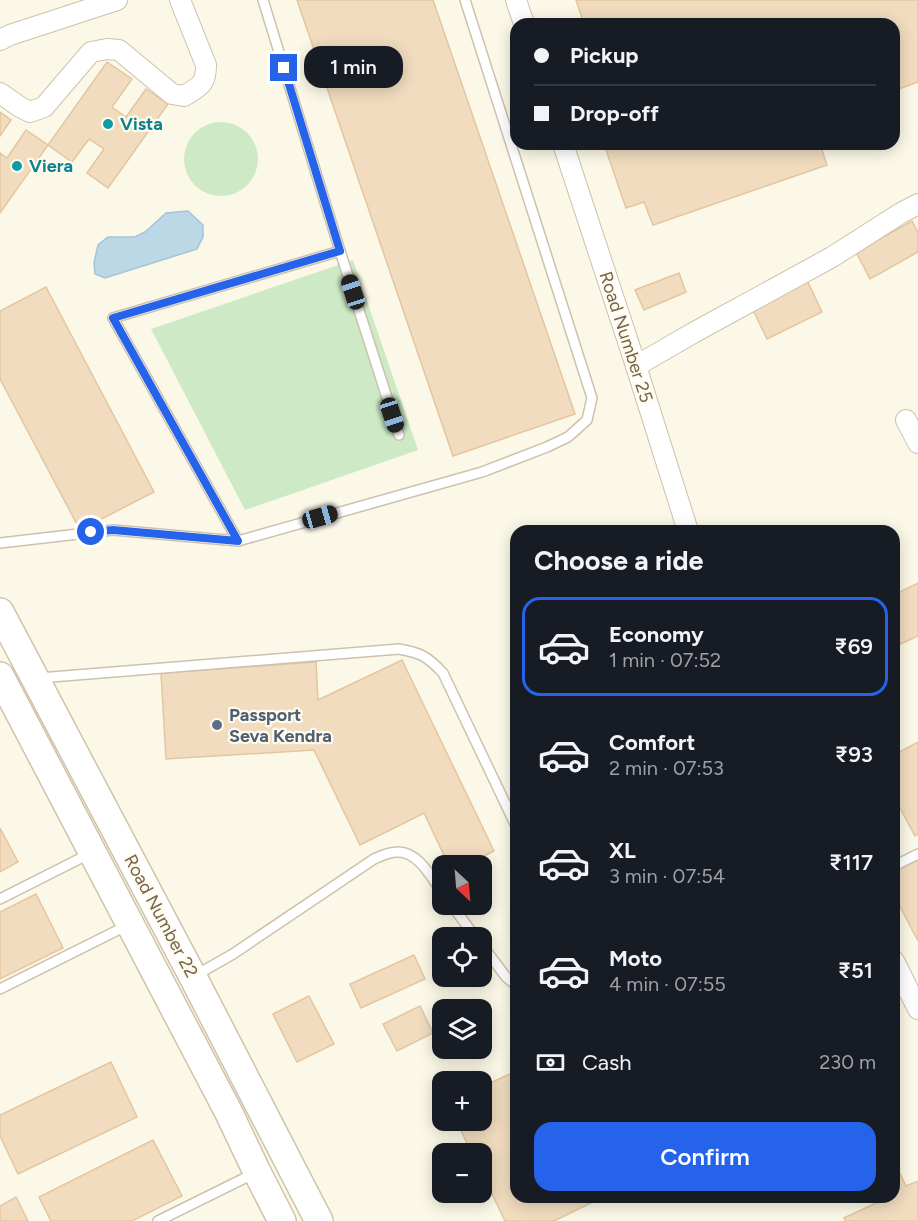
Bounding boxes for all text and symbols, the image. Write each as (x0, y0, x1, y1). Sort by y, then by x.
text: Pickup (570, 42, 639, 69)
callout: 1 min (305, 47, 404, 89)
route end (270, 54, 297, 81)
text: 1 min (330, 55, 377, 79)
text: Drop-off (570, 100, 659, 127)
place label: Vista (120, 113, 163, 135)
marker: Vista (101, 117, 115, 131)
place label: Viera (29, 155, 73, 177)
marker: Viera (10, 159, 24, 173)
street label: Road Number 25 (594, 269, 658, 405)
car (339, 272, 367, 312)
car (378, 395, 406, 435)
car (300, 503, 340, 531)
route start (77, 518, 104, 545)
text: Choose a ride (534, 544, 703, 577)
icon: car (537, 620, 591, 674)
text: Economy (609, 621, 704, 648)
text: ₹69 (834, 633, 873, 660)
text: 1 min · 07:52 (609, 648, 721, 672)
place label: Passport Seva Kendra (229, 704, 332, 747)
marker: Passport Seva Kendra (210, 718, 224, 732)
icon: car (537, 728, 591, 782)
text: Comfort (609, 729, 695, 756)
text: ₹93 (835, 741, 873, 768)
text: 2 min · 07:53 (609, 756, 724, 780)
icon: car (537, 836, 591, 890)
text: XL (609, 837, 636, 864)
text: ₹117 (829, 849, 873, 876)
street label: Road Number 22 (119, 851, 203, 981)
north arrow (432, 855, 492, 915)
map controls (432, 855, 492, 1203)
text: 3 min · 07:54 (609, 864, 725, 888)
button: locate (432, 927, 492, 987)
icon: car (537, 944, 591, 998)
text: Moto (609, 945, 662, 972)
text: ₹51 (838, 957, 873, 984)
text: 4 min · 07:55 (609, 972, 726, 996)
button: layers (432, 999, 492, 1059)
icon: cash (534, 1046, 567, 1079)
text: Cash (582, 1049, 632, 1076)
text: 230 m (819, 1050, 876, 1074)
button: + (432, 1071, 492, 1131)
button: Confirm (534, 1122, 876, 1191)
button: − (432, 1143, 492, 1203)

